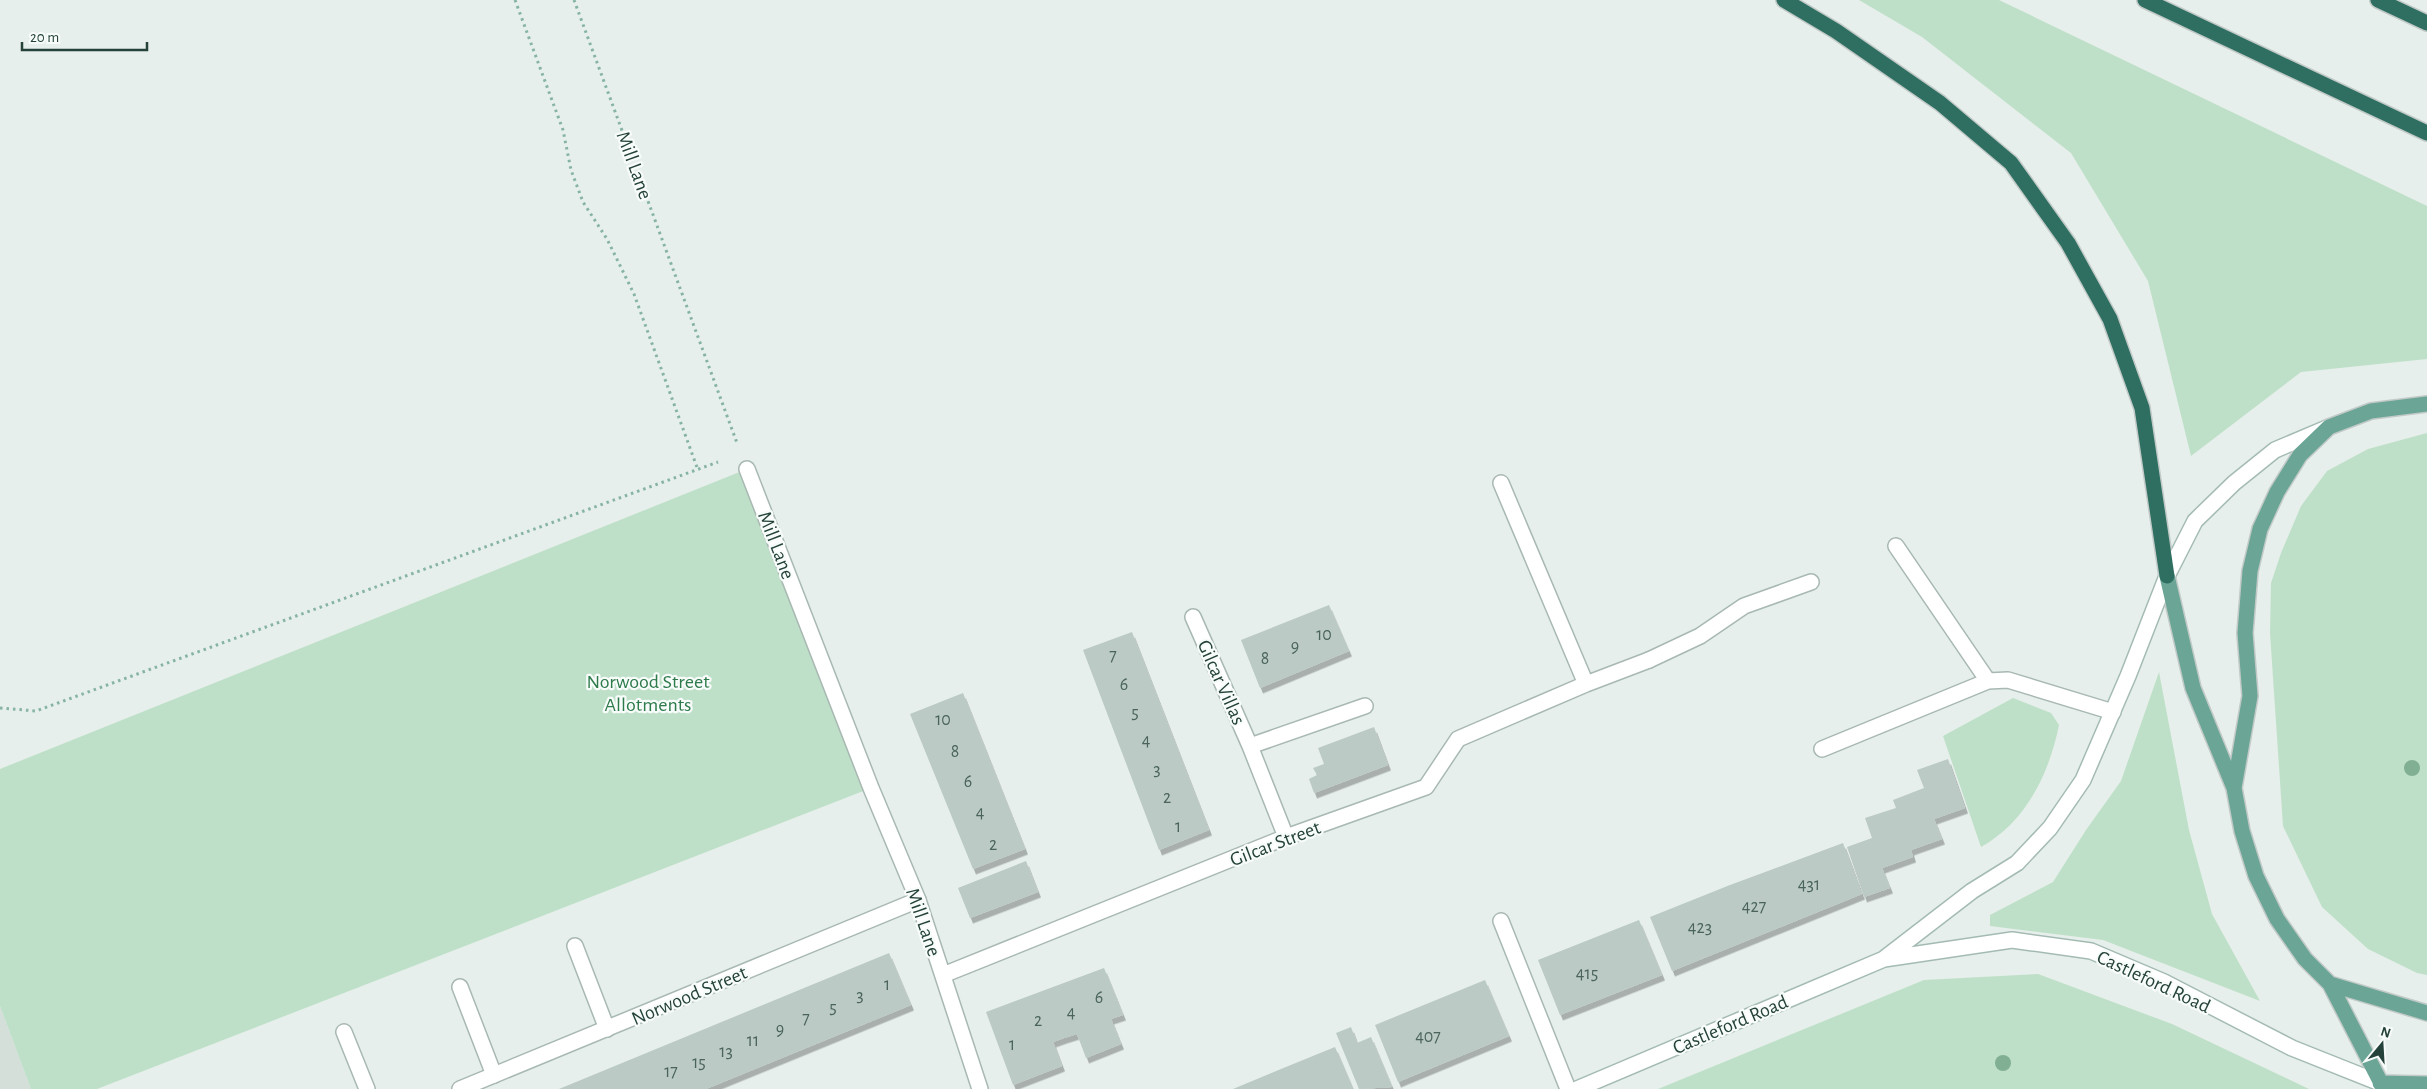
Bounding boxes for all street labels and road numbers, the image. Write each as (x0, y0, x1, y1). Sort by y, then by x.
street label: Mill Lane (613, 129, 656, 202)
street label: Mill Lane (754, 509, 798, 582)
street label: Gilcar Villas (1193, 637, 1249, 728)
street label: Gilcar Street (1227, 817, 1324, 870)
street label: Mill Lane (902, 886, 944, 959)
street label: Castleford Road (2094, 947, 2213, 1017)
street label: Norwood Street (629, 962, 751, 1029)
street label: Castleford Road (1670, 992, 1791, 1058)

